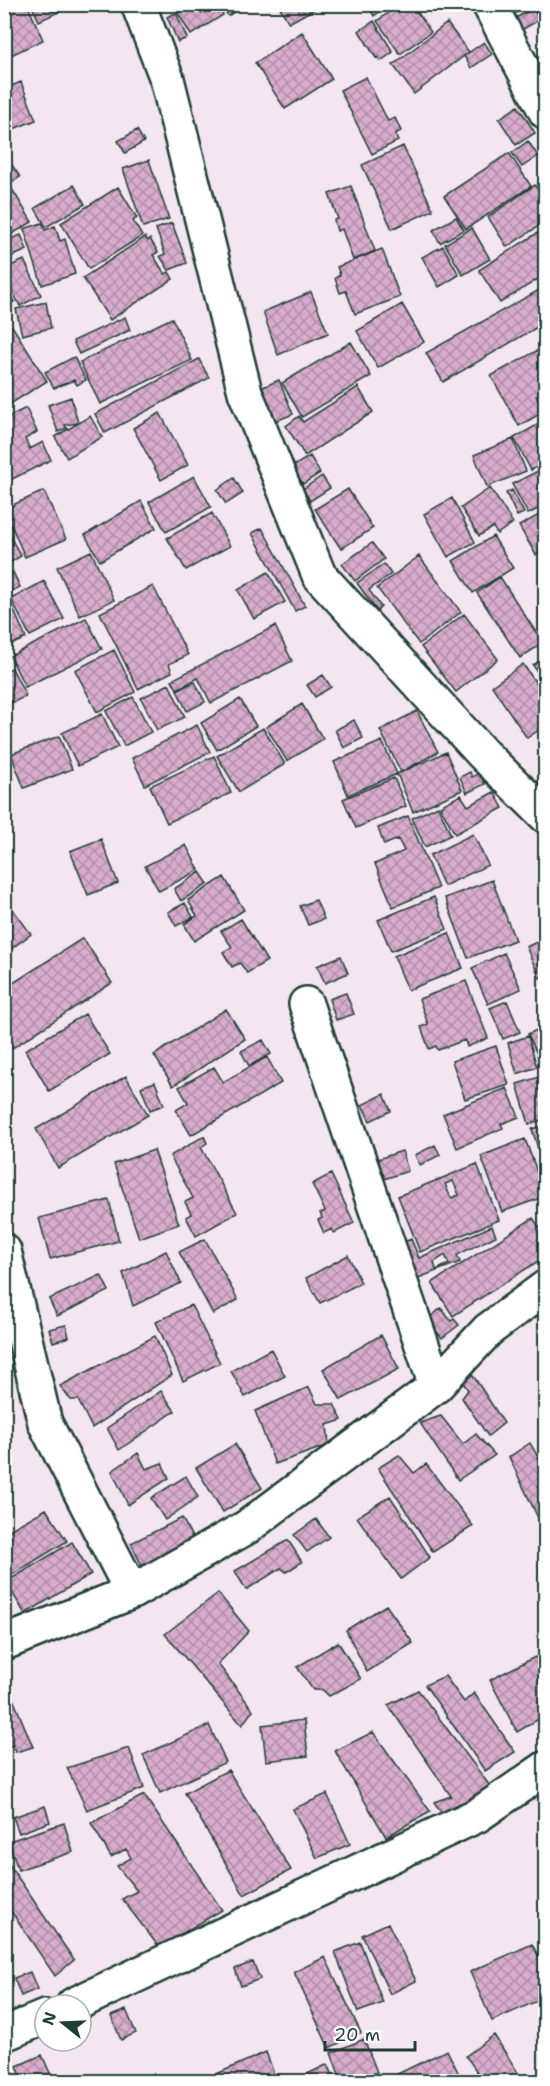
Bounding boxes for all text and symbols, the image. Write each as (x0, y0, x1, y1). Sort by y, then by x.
north arrow (33, 1993, 93, 2053)
text: N (37, 2009, 61, 2028)
scale bar (325, 2014, 415, 2052)
text: 20 m (334, 2023, 380, 2047)

